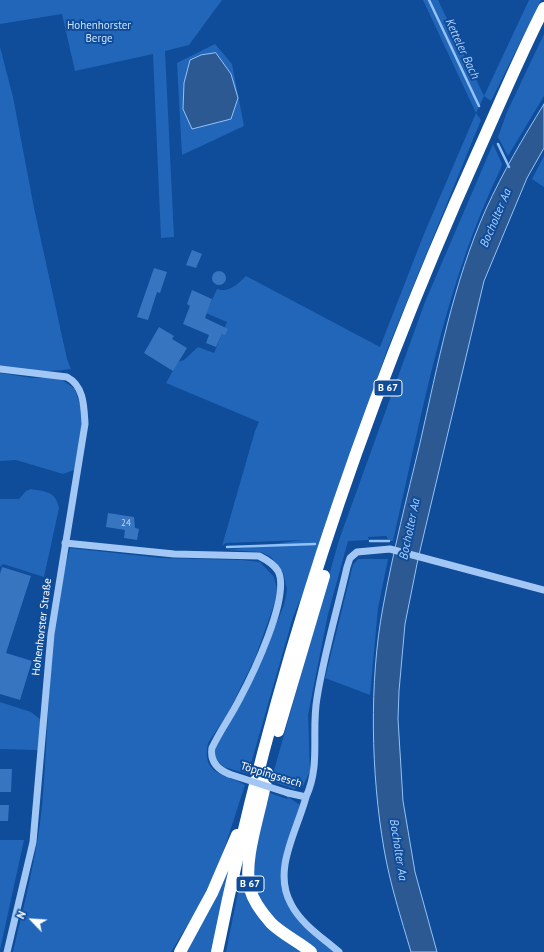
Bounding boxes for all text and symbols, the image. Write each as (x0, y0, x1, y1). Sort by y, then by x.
water label: Ketteler Bach (442, 16, 482, 82)
park label: Hohenhorster Berge (67, 19, 131, 45)
water label: Bocholter Aa (477, 187, 515, 249)
road number: B 67 (374, 380, 402, 396)
water label: Bocholter Aa (396, 497, 424, 561)
house number: 24 (121, 518, 131, 528)
street label: Hohenhorster Straße (29, 578, 55, 676)
street label: Töppingsesch (239, 759, 303, 791)
water label: Bocholter Aa (386, 818, 410, 882)
road number: B 67 (236, 876, 264, 892)
north arrow (12, 900, 52, 940)
text: N (13, 909, 29, 921)

